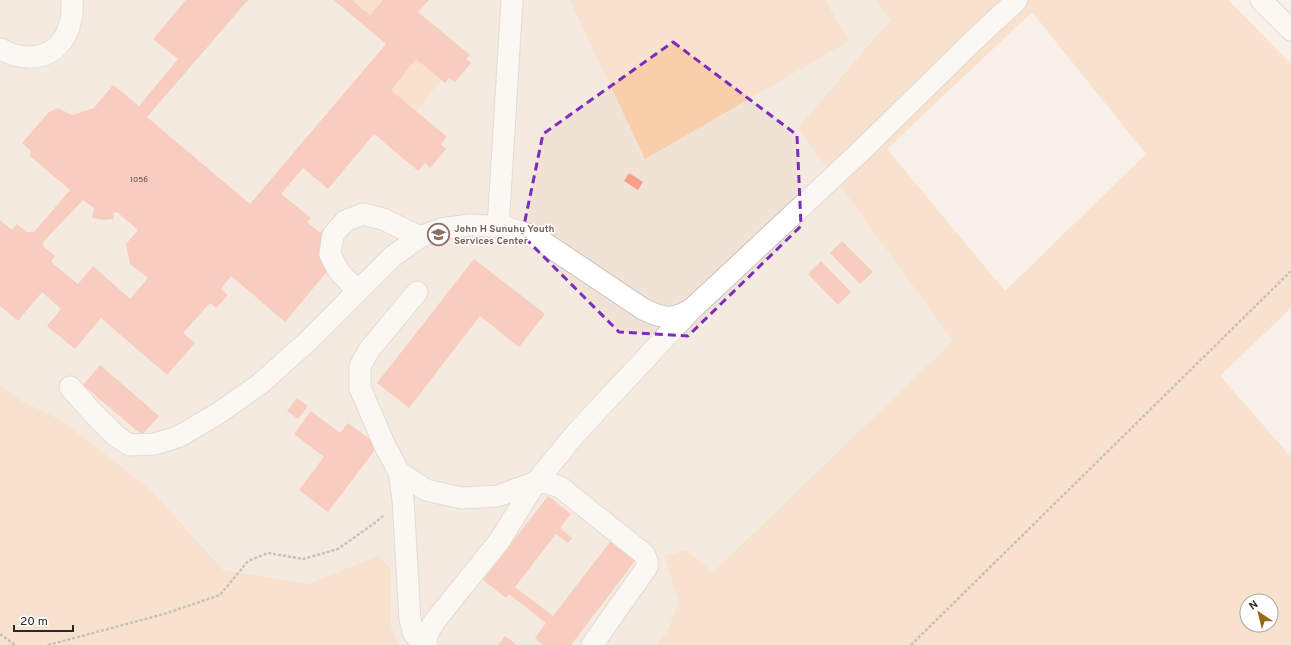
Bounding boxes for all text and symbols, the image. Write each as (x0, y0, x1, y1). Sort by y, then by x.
house number: 1056 (130, 175, 148, 185)
school or university icon: John H Sunuhu Youth Services Center (425, 222, 451, 248)
place label: John H Sunuhu Youth Services Center (454, 223, 554, 248)
north arrow (1239, 593, 1279, 633)
text: N (1247, 598, 1261, 614)
scale bar (14, 607, 73, 633)
text: 20 m (20, 614, 48, 630)

